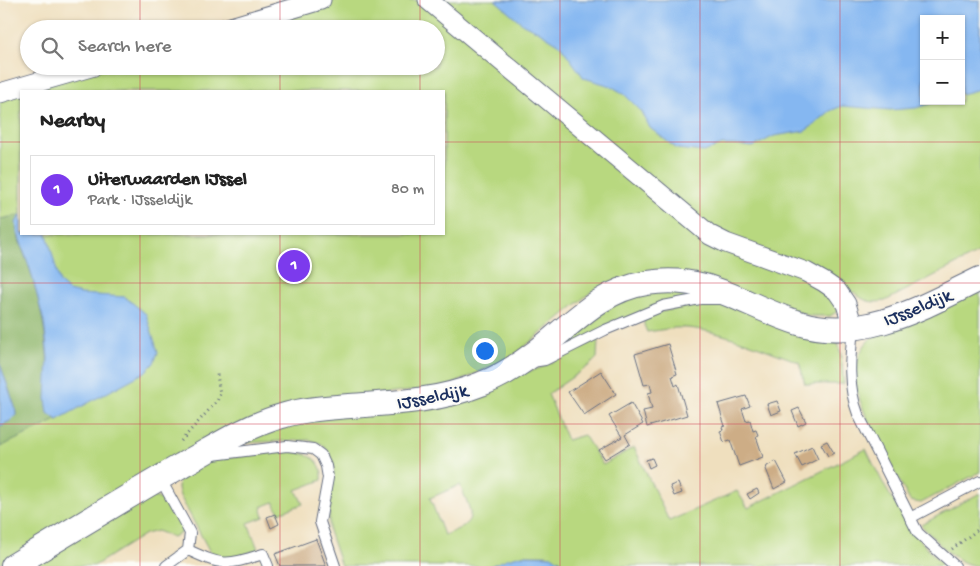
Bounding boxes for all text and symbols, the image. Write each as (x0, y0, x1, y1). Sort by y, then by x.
map controls (920, 15, 965, 105)
button: + (920, 15, 965, 60)
search box (20, 20, 445, 75)
icon: search (38, 34, 66, 62)
text: Search here (78, 36, 172, 59)
button: − (920, 60, 965, 105)
text: Nearby (40, 110, 105, 135)
text: Uiterwaarden IJssel (88, 169, 247, 192)
text: 1 (54, 181, 60, 200)
text: 80 m (391, 181, 424, 200)
text: Park · IJsseldijk (88, 192, 192, 211)
pin: 1 (278, 247, 310, 285)
street label: IJsseldijk (881, 285, 957, 333)
your location (472, 338, 498, 364)
street label: IJsseldijk (395, 380, 472, 417)

